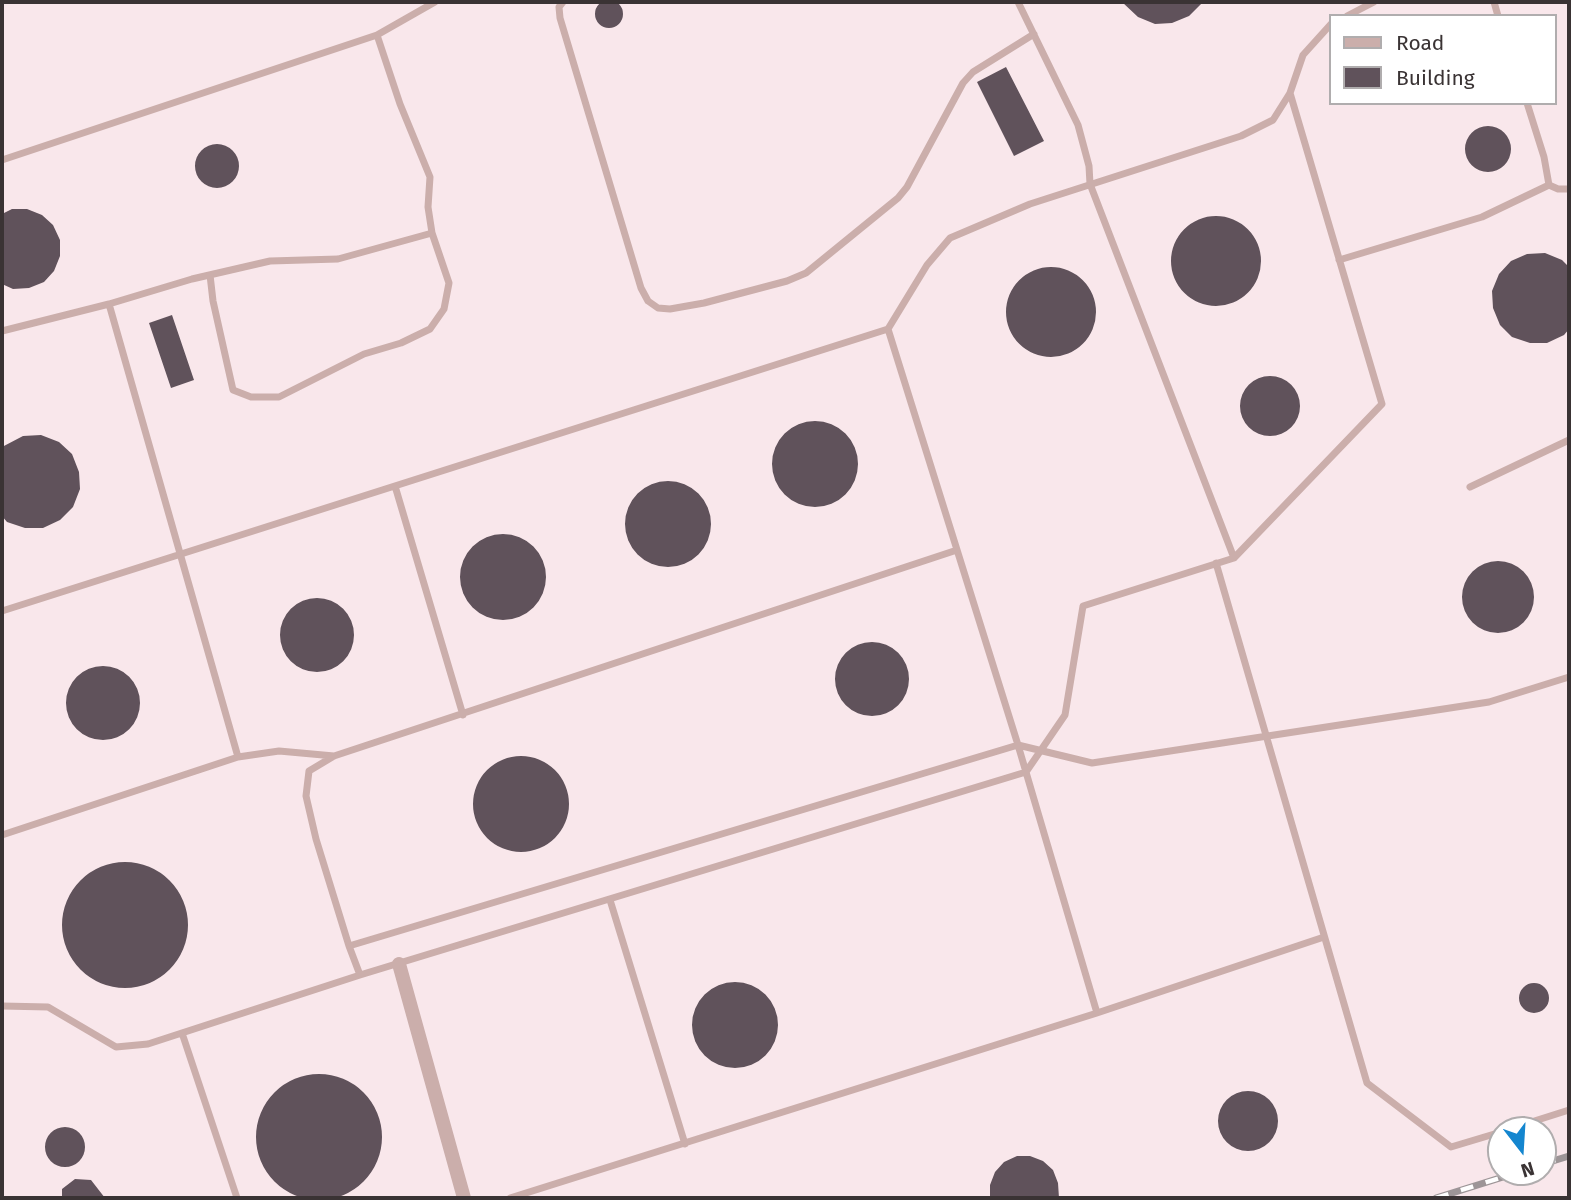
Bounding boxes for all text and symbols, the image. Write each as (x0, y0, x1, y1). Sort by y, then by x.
legend (1330, 14, 1557, 105)
text: Road (1396, 30, 1444, 56)
text: Building (1396, 65, 1475, 91)
north arrow (1487, 1116, 1557, 1186)
text: N (1518, 1157, 1537, 1182)

